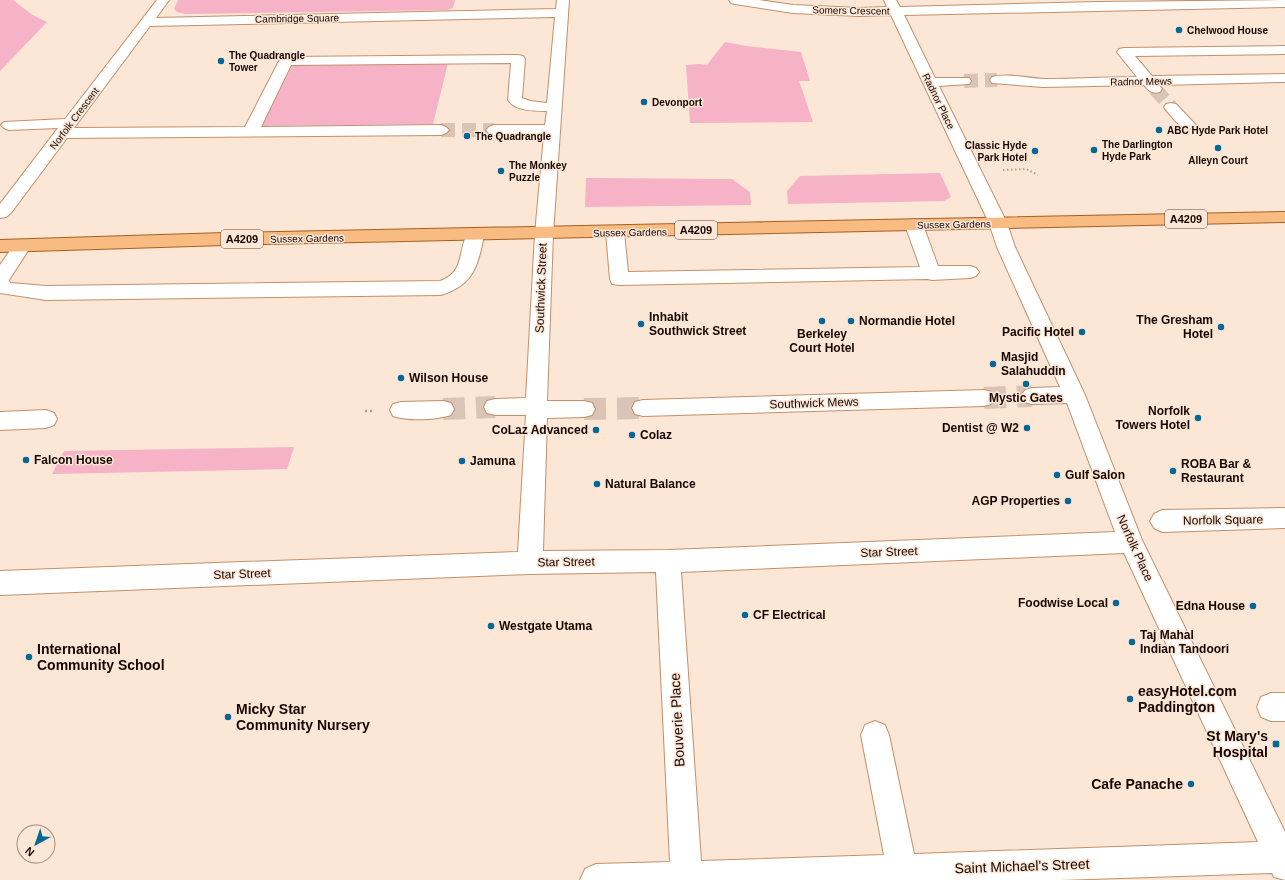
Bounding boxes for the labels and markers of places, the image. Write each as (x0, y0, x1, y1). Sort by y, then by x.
marker: Chelwood House (1174, 25, 1184, 35)
place label: Chelwood House (1187, 25, 1269, 36)
place label: The Quadrangle Tower (229, 50, 306, 73)
marker: The Quadrangle Tower (216, 56, 226, 66)
marker: Devonport (639, 97, 649, 107)
place label: Devonport (652, 97, 703, 108)
marker: ABC Hyde Park Hotel (1154, 125, 1164, 135)
place label: ABC Hyde Park Hotel (1167, 125, 1268, 136)
marker: The Quadrangle (462, 131, 472, 141)
place label: The Quadrangle (475, 131, 552, 142)
place label: The Darlington Hyde Park (1102, 139, 1173, 162)
place label: Classic Hyde Park Hotel (965, 140, 1027, 163)
marker: Alleyn Court (1213, 143, 1223, 153)
marker: The Darlington Hyde Park (1089, 145, 1099, 155)
marker: Classic Hyde Park Hotel (1030, 146, 1040, 156)
place label: Alleyn Court (1188, 155, 1248, 166)
place label: The Monkey Puzzle (509, 160, 567, 183)
marker: The Monkey Puzzle (496, 166, 506, 176)
place label: Inhabit Southwick Street (649, 310, 746, 338)
place label: The Gresham Hotel (1136, 313, 1213, 341)
place label: Normandie Hotel (859, 314, 955, 328)
marker: Berkeley Court Hotel (817, 316, 827, 326)
marker: Normandie Hotel (846, 316, 856, 326)
marker: Inhabit Southwick Street (636, 319, 646, 329)
marker: The Gresham Hotel (1216, 322, 1226, 332)
place label: Pacific Hotel (1002, 325, 1074, 339)
place label: Berkeley Court Hotel (789, 327, 855, 355)
marker: Pacific Hotel (1077, 327, 1087, 337)
place label: Masjid Salahuddin (1001, 350, 1066, 378)
marker: Masjid Salahuddin (988, 359, 998, 369)
place label: Wilson House (409, 371, 489, 385)
marker: Wilson House (396, 373, 406, 383)
marker: Mystic Gates (1021, 379, 1031, 389)
place label: Mystic Gates (989, 391, 1063, 405)
place label: Norfolk Towers Hotel (1116, 404, 1190, 432)
marker: Norfolk Towers Hotel (1193, 413, 1203, 423)
place label: Dentist @ W2 (942, 421, 1019, 435)
place label: CoLaz Advanced (492, 423, 588, 437)
marker: Dentist @ W2 (1022, 423, 1032, 433)
marker: CoLaz Advanced (591, 425, 601, 435)
place label: Colaz (640, 428, 672, 442)
marker: Colaz (627, 430, 637, 440)
place label: Falcon House (34, 453, 113, 467)
place label: Jamuna (470, 454, 516, 468)
marker: Falcon House (21, 455, 31, 465)
marker: Jamuna (457, 456, 467, 466)
place label: ROBA Bar & Restaurant (1181, 457, 1252, 485)
marker: ROBA Bar & Restaurant (1168, 466, 1178, 476)
place label: Gulf Salon (1065, 468, 1125, 482)
marker: Gulf Salon (1052, 470, 1062, 480)
place label: Natural Balance (605, 477, 696, 491)
marker: Natural Balance (592, 479, 602, 489)
place label: AGP Properties (972, 494, 1060, 508)
marker: AGP Properties (1063, 496, 1073, 506)
place label: Foodwise Local (1018, 596, 1108, 610)
marker: Foodwise Local (1111, 598, 1121, 608)
place label: Edna House (1176, 599, 1245, 613)
marker: Edna House (1248, 601, 1258, 611)
place label: CF Electrical (753, 608, 826, 622)
marker: CF Electrical (740, 610, 750, 620)
place label: Westgate Utama (499, 619, 592, 633)
marker: Westgate Utama (486, 621, 496, 631)
place label: Taj Mahal Indian Tandoori (1140, 628, 1229, 656)
marker: Taj Mahal Indian Tandoori (1127, 637, 1137, 647)
place label: International Community School (37, 641, 165, 673)
marker: International Community School (24, 652, 34, 662)
place label: easyHotel.com Paddington (1138, 683, 1237, 715)
marker: easyHotel.com Paddington (1125, 694, 1135, 704)
place label: Micky Star Community Nursery (236, 701, 370, 733)
marker: Micky Star Community Nursery (223, 712, 233, 722)
place label: St Mary's Hospital (1206, 728, 1268, 760)
marker: St Mary's Hospital (1271, 739, 1281, 749)
place label: Cafe Panache (1091, 776, 1183, 792)
marker: Cafe Panache (1186, 779, 1196, 789)

